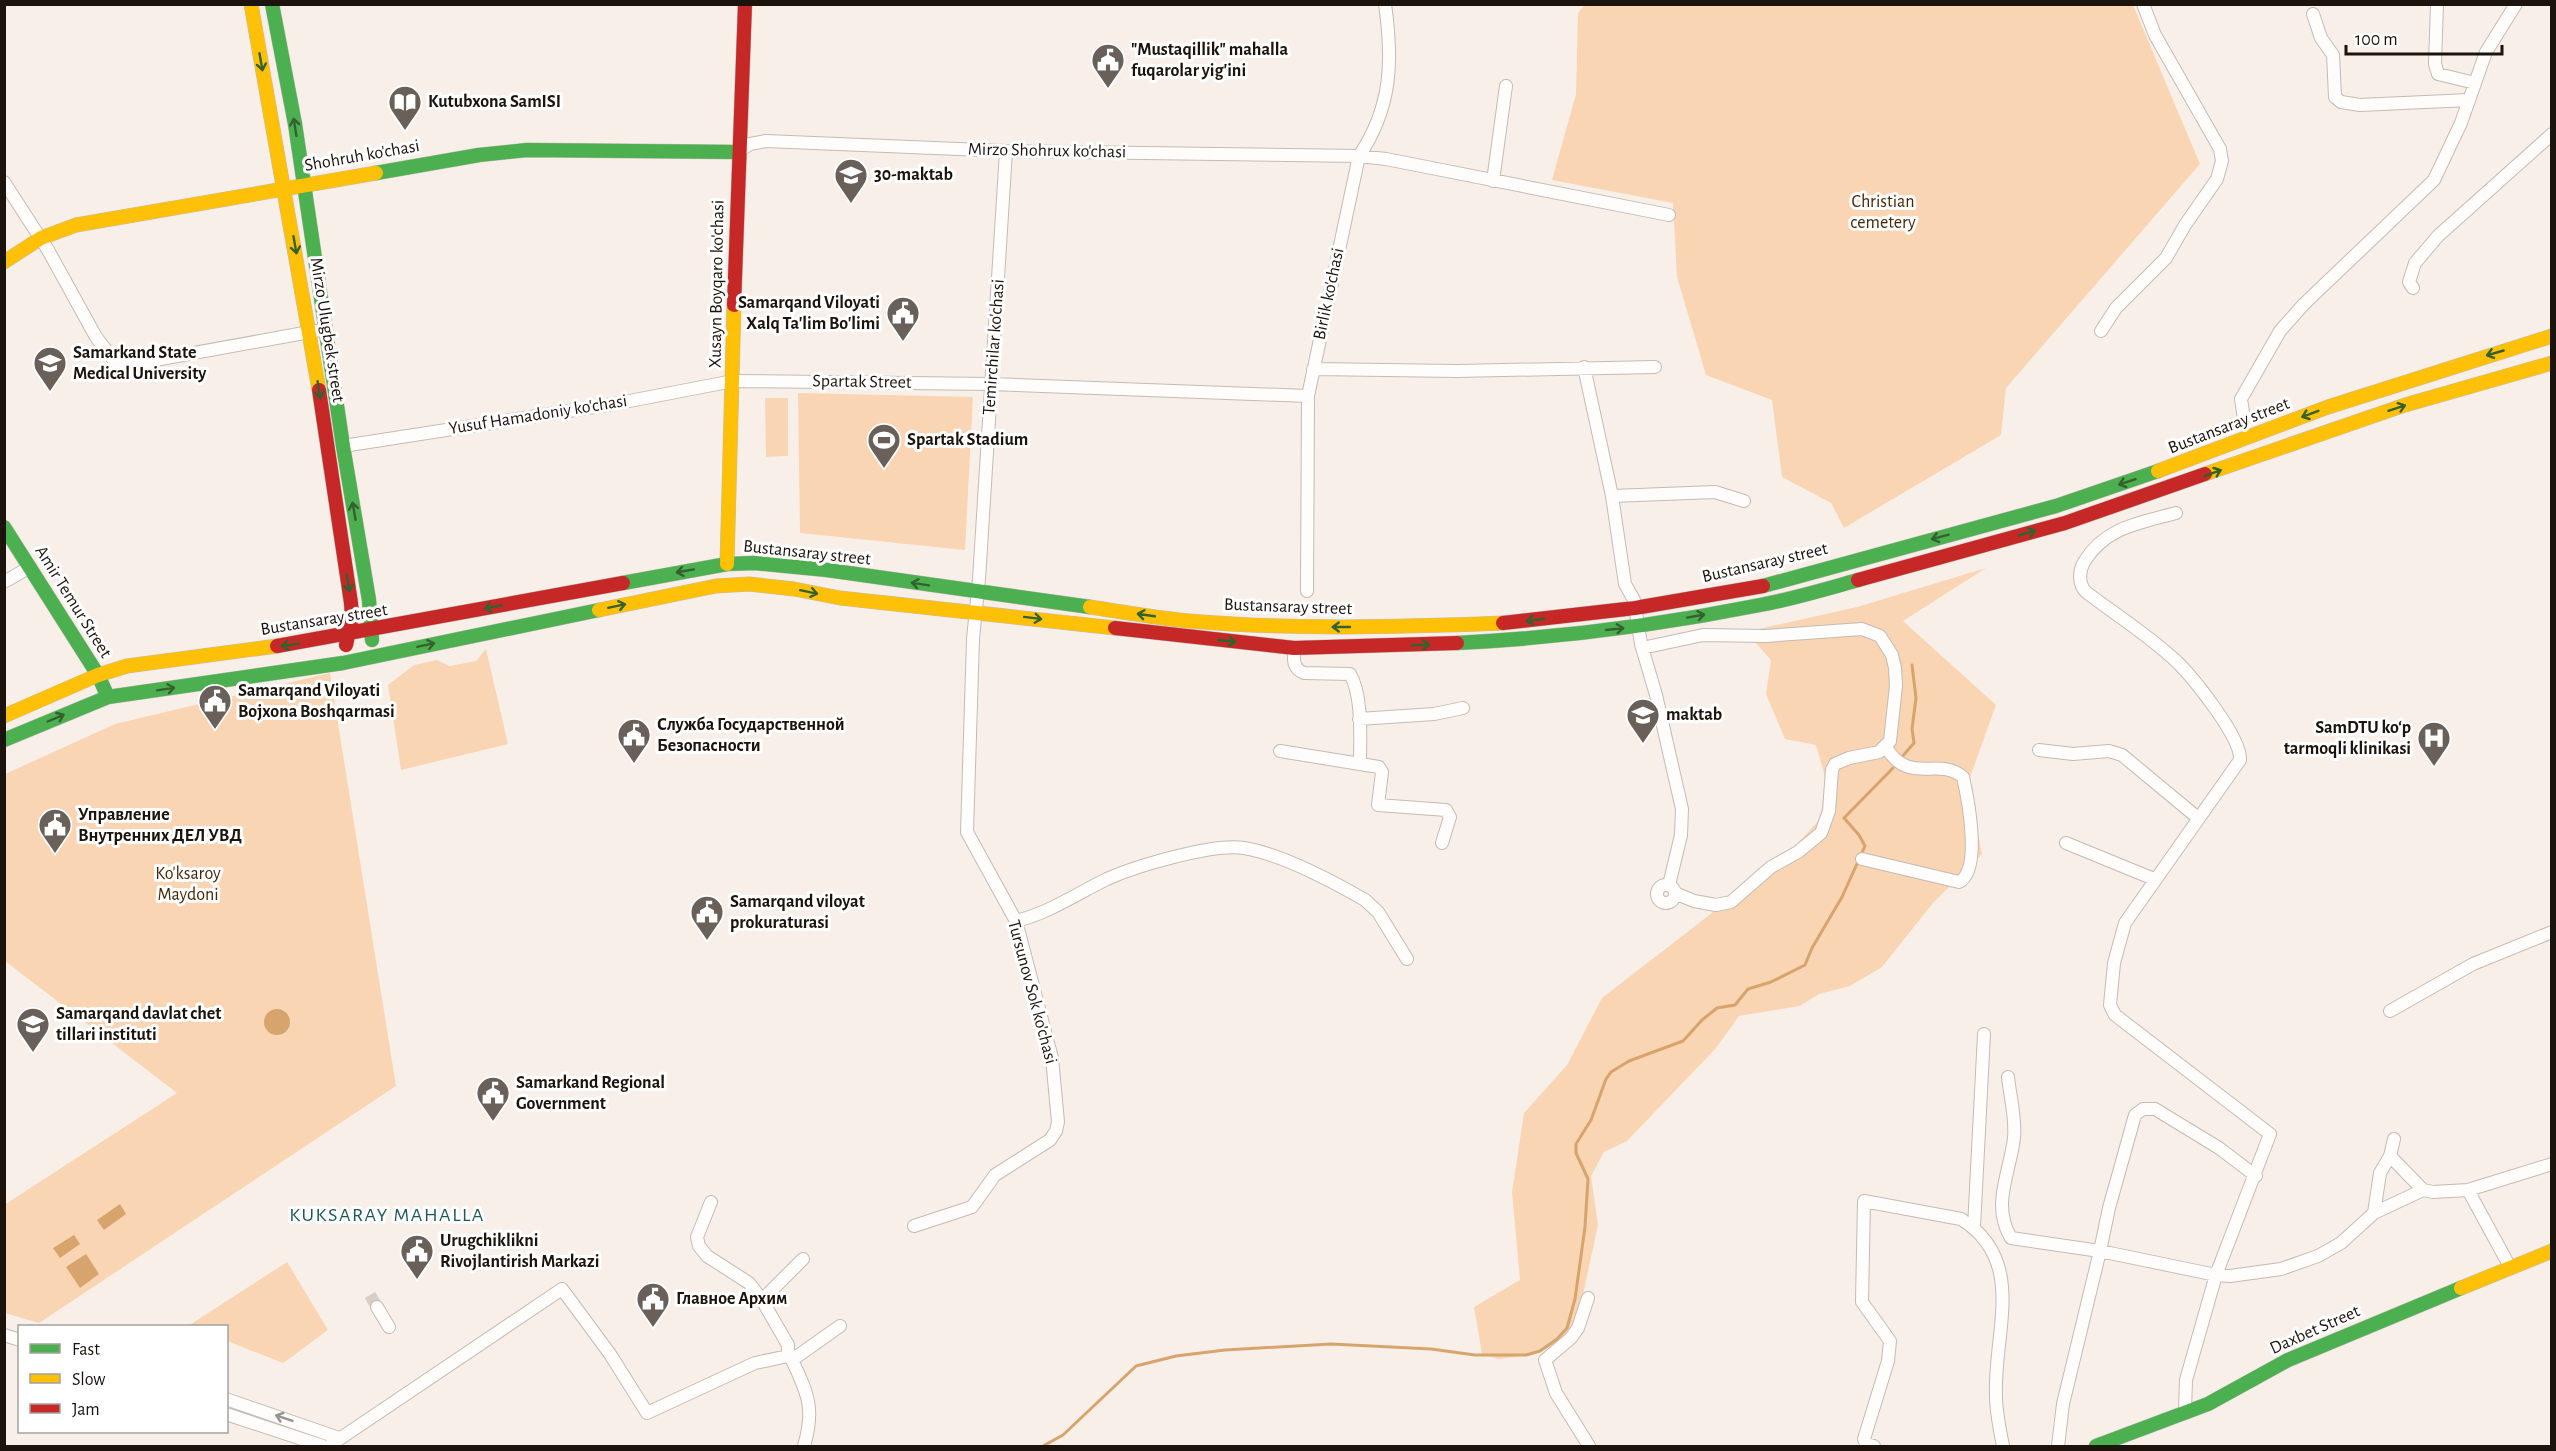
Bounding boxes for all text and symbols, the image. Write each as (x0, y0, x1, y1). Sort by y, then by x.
scale bar (2346, 18, 2502, 56)
text: 100 m (2355, 31, 2398, 49)
place label: "Mustaqillik" mahalla fuqarolar yig'ini (1131, 41, 1289, 80)
public building icon: "Mustaqillik" mahalla fuqarolar yig'ini (1090, 42, 1126, 89)
one-way arrow (256, 52, 267, 71)
library icon: Kutubxona SamISI (387, 84, 423, 131)
place label: Kutubxona SamISI (428, 93, 561, 111)
one-way arrow (289, 117, 300, 137)
street label: Shohruh ko'chasi (303, 137, 421, 175)
street label: Mirzo Shohrux ko'chasi (968, 141, 1126, 161)
school or university icon: 30-maktab (833, 157, 869, 204)
place label: 30-maktab (874, 166, 953, 184)
park label: Christian cemetery (1850, 193, 1916, 232)
street label: Xusayn Boyqaro ko'chasi (707, 200, 727, 368)
one-way arrow (290, 235, 301, 255)
street label: Birlik ko'chasi (1310, 246, 1348, 342)
street label: Mirzo Ulugbek street (307, 256, 347, 404)
street label: Temirchilar ko'chasi (980, 278, 1008, 416)
place label: Samarqand Viloyati Xalq Ta'lim Bo'limi (738, 294, 880, 333)
public building icon: Samarqand Viloyati Xalq Ta'lim Bo'limi (885, 295, 921, 342)
place label: Samarkand State Medical University (73, 344, 207, 383)
school or university icon: Samarkand State Medical University (32, 345, 68, 392)
one-way arrow (2486, 348, 2505, 359)
street label: Spartak Street (812, 372, 912, 392)
one-way arrow (313, 380, 324, 399)
street label: Yusuf Hamadoniy ko'chasi (447, 392, 629, 438)
street label: Bustansaray street (2166, 395, 2292, 457)
one-way arrow (2387, 402, 2406, 413)
one-way arrow (2302, 410, 2320, 421)
sports icon: Spartak Stadium (866, 422, 902, 469)
place label: Spartak Stadium (907, 431, 1028, 449)
one-way arrow (2203, 466, 2221, 477)
one-way arrow (2118, 477, 2137, 488)
one-way arrow (348, 501, 359, 521)
one-way arrow (2017, 527, 2036, 539)
one-way arrow (1931, 531, 1950, 543)
street label: Bustansaray street (742, 537, 872, 569)
street label: Bustansaray street (1700, 540, 1830, 586)
street label: Amir Temur Street (31, 543, 115, 661)
one-way arrow (675, 566, 695, 577)
one-way arrow (343, 572, 354, 592)
one-way arrow (910, 578, 930, 589)
one-way arrow (800, 586, 819, 598)
street label: Bustansaray street (1224, 596, 1353, 618)
one-way arrow (607, 600, 627, 611)
street label: Bustansaray street (259, 601, 389, 639)
one-way arrow (484, 602, 503, 613)
one-way arrow (1137, 610, 1157, 621)
one-way arrow (1685, 610, 1705, 621)
one-way arrow (1023, 612, 1042, 623)
one-way arrow (1526, 615, 1546, 626)
one-way arrow (1331, 621, 1351, 633)
one-way arrow (1605, 623, 1625, 634)
one-way arrow (1216, 636, 1236, 647)
one-way arrow (281, 639, 301, 650)
one-way arrow (417, 639, 436, 651)
one-way arrow (1411, 639, 1431, 650)
place label: Samarqand Viloyati Bojxona Boshqarmasi (238, 682, 395, 721)
one-way arrow (155, 683, 175, 694)
public building icon: Samarqand Viloyati Bojxona Boshqarmasi (197, 683, 233, 730)
school or university icon: maktab (1625, 697, 1661, 744)
place label: maktab (1666, 706, 1722, 724)
one-way arrow (46, 712, 65, 723)
place label: Служба Государственной Безопасности (657, 716, 845, 755)
public building icon: Служба Государственной Безопасности (616, 717, 652, 764)
place label: SamDTU ko‘p tarmoqli klinikasi (2284, 719, 2411, 758)
hospital icon: SamDTU ko‘p tarmoqli klinikasi (2416, 720, 2452, 767)
place label: Управление Внутренних ДЕЛ УВД (78, 806, 242, 845)
public building icon: Управление Внутренних ДЕЛ УВД (37, 807, 73, 854)
park label: Ko'ksaroy Maydoni (155, 865, 221, 904)
place label: Samarqand viloyat prokuraturasi (730, 893, 865, 932)
public building icon: Samarqand viloyat prokuraturasi (689, 894, 725, 941)
street label: Tursunov Sok ko'chasi (1004, 918, 1060, 1066)
place label: Samarqand davlat chet tillari instituti (56, 1005, 221, 1044)
school or university icon: Samarqand davlat chet tillari instituti (15, 1006, 51, 1053)
place label: Samarkand Regional Government (516, 1074, 665, 1113)
public building icon: Samarkand Regional Government (475, 1075, 511, 1122)
district label: KUKSARAY MAHALLA (289, 1205, 485, 1225)
place label: Urugchiklikni Rivojlantirish Markazi (440, 1232, 599, 1271)
public building icon: Urugchiklikni Rivojlantirish Markazi (399, 1233, 435, 1280)
public building icon: Главное Архим (635, 1281, 671, 1328)
place label: Главное Архим (676, 1290, 787, 1308)
street label: Daxbet Street (2267, 1302, 2363, 1358)
legend (18, 1325, 228, 1433)
text: Fast (72, 1341, 100, 1359)
text: Slow (72, 1371, 105, 1389)
text: Jam (72, 1401, 100, 1419)
one-way arrow (275, 1412, 294, 1423)

